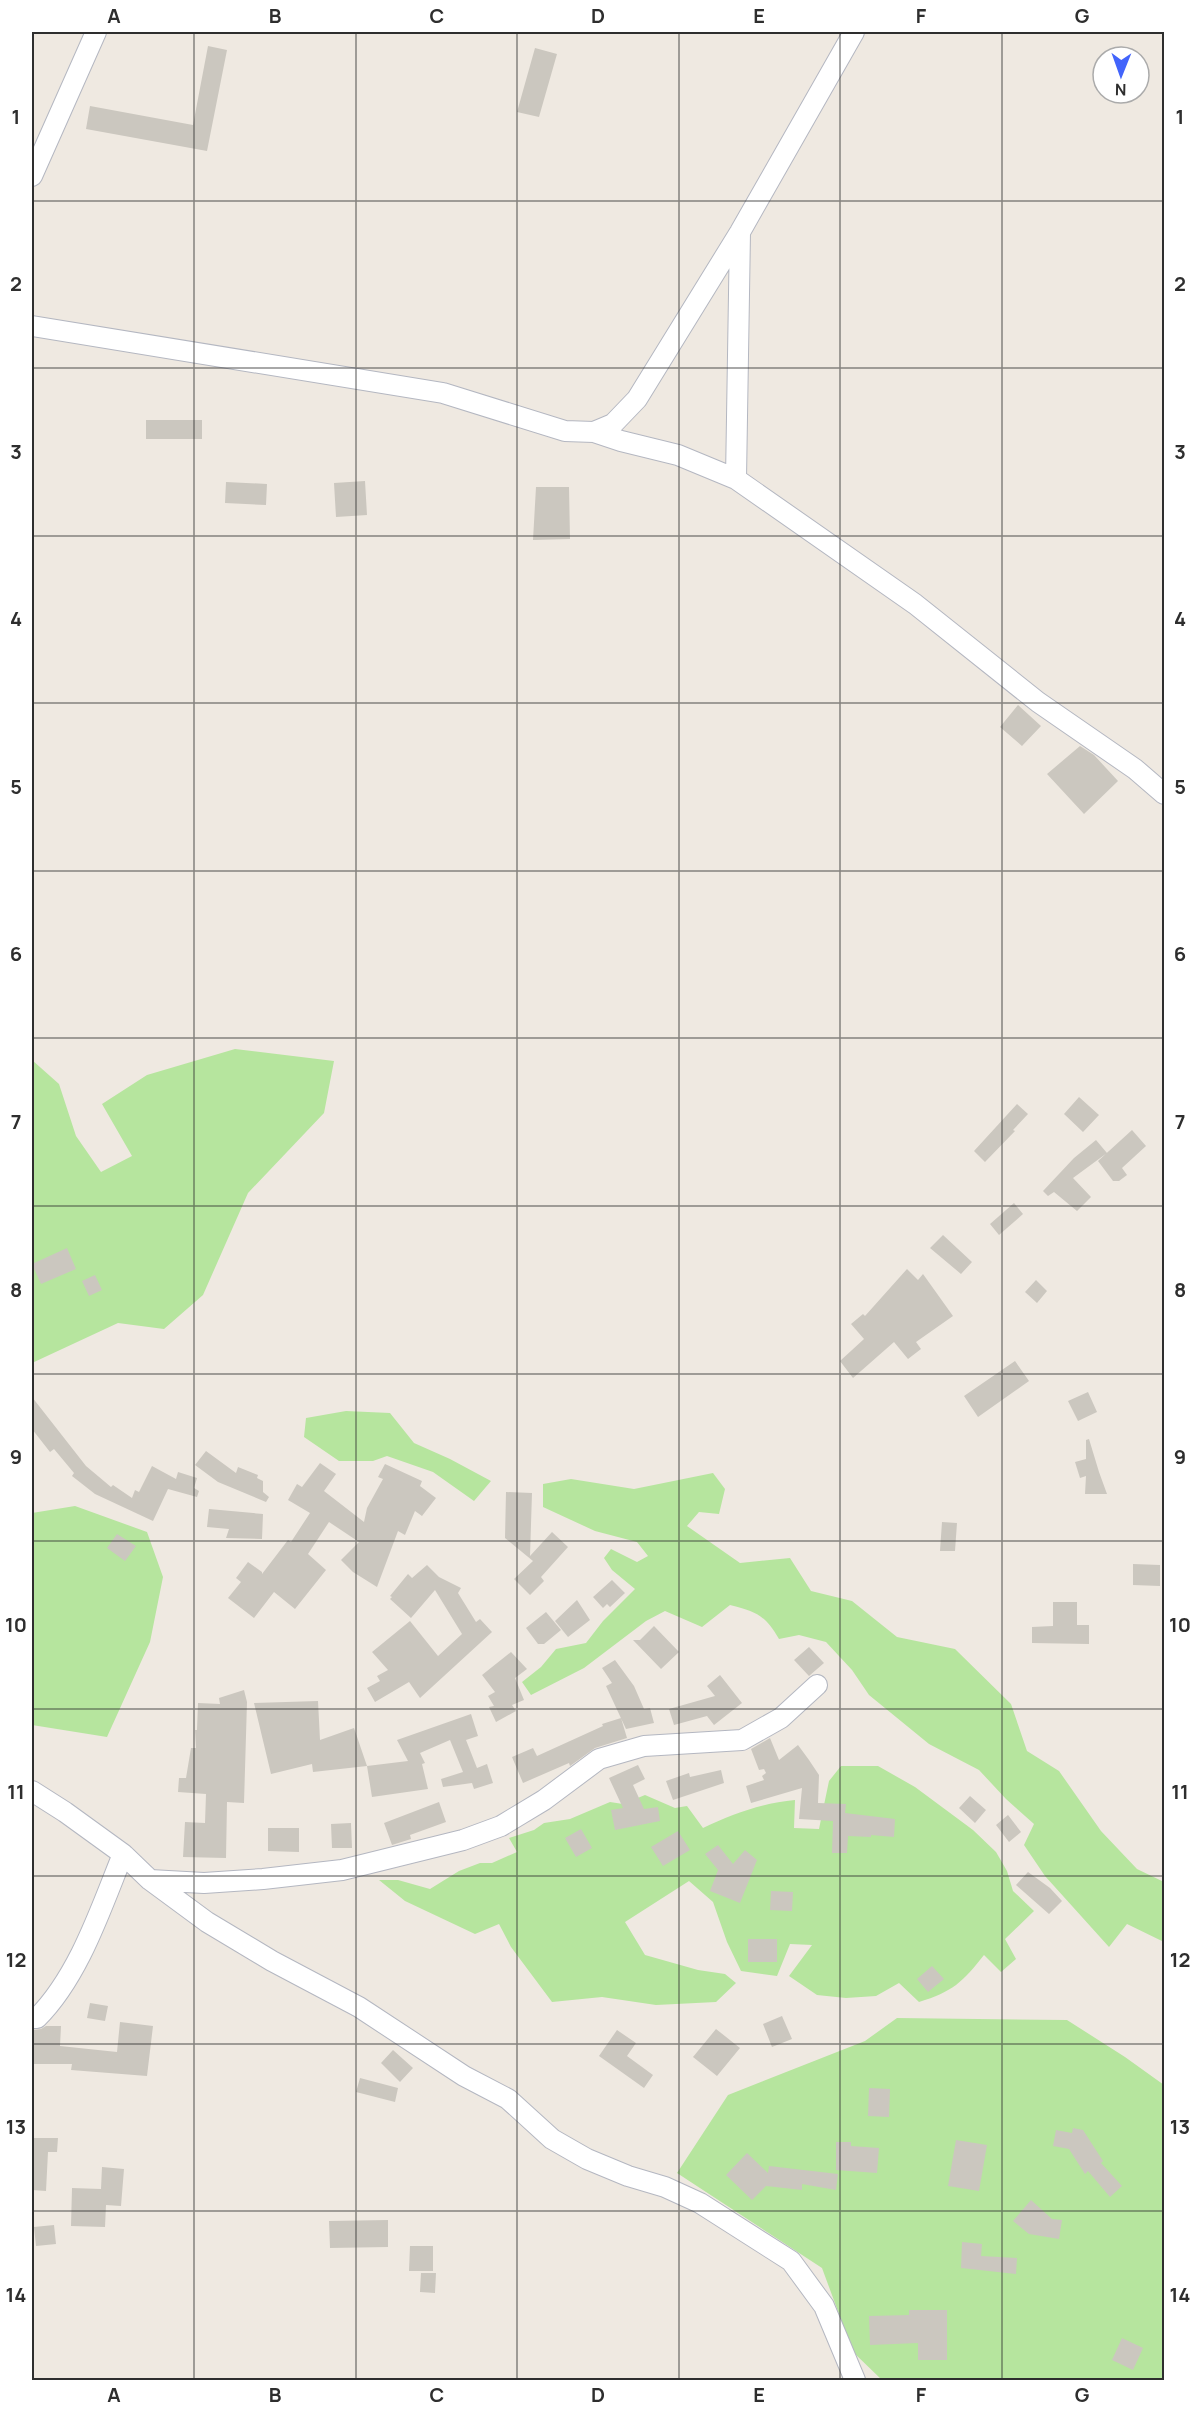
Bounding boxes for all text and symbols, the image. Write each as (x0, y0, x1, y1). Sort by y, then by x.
text: A (107, 2, 121, 29)
text: B (269, 2, 282, 29)
text: C (430, 2, 444, 29)
text: D (591, 2, 605, 29)
text: E (753, 2, 765, 29)
text: F (916, 2, 927, 29)
text: G (1075, 2, 1090, 29)
north arrow (1091, 45, 1151, 105)
text: N (1115, 79, 1127, 101)
text: 1 (12, 103, 20, 130)
text: 1 (1176, 103, 1184, 130)
text: 2 (10, 270, 22, 297)
text: 2 (1174, 270, 1186, 297)
text: 3 (10, 438, 22, 465)
text: 3 (1174, 438, 1186, 465)
text: 4 (10, 605, 22, 632)
text: 4 (1174, 605, 1186, 632)
text: 5 (10, 773, 22, 800)
text: 5 (1174, 773, 1186, 800)
text: 6 (10, 940, 22, 967)
text: 6 (1174, 940, 1186, 967)
text: 7 (11, 1108, 21, 1135)
text: 7 (1175, 1108, 1185, 1135)
text: 8 (10, 1276, 22, 1303)
text: 8 (1174, 1276, 1186, 1303)
text: 9 (10, 1443, 22, 1470)
text: 9 (1174, 1443, 1186, 1470)
text: 10 (5, 1611, 27, 1638)
text: 10 (1169, 1611, 1191, 1638)
text: 11 (7, 1778, 25, 1805)
text: 11 (1171, 1778, 1189, 1805)
text: 12 (6, 1946, 26, 1973)
text: 12 (1170, 1946, 1190, 1973)
text: 13 (6, 2113, 26, 2140)
text: 13 (1170, 2113, 1190, 2140)
text: 14 (6, 2281, 26, 2308)
text: 14 (1170, 2281, 1190, 2308)
text: A (107, 2381, 121, 2408)
text: B (269, 2381, 282, 2408)
text: C (430, 2381, 444, 2408)
text: D (591, 2381, 605, 2408)
text: E (753, 2381, 765, 2408)
text: F (916, 2381, 927, 2408)
text: G (1075, 2381, 1090, 2408)

